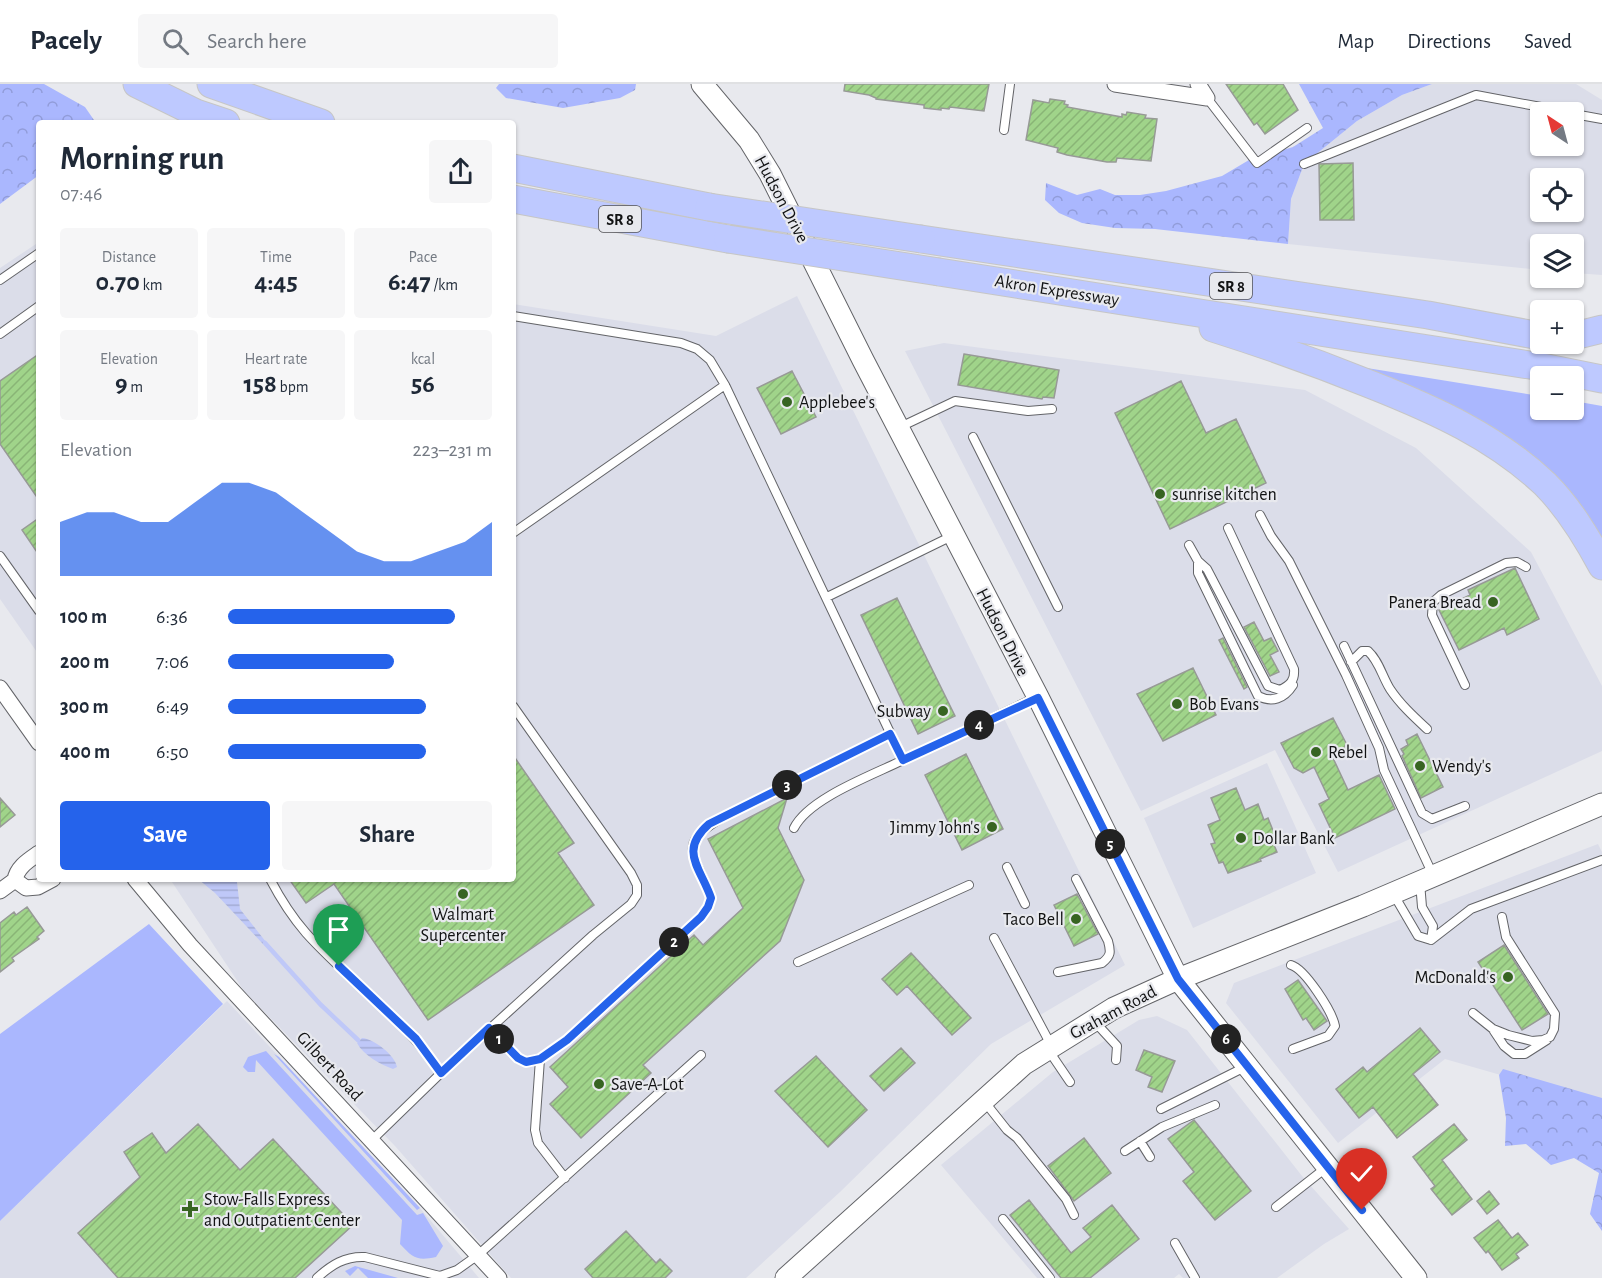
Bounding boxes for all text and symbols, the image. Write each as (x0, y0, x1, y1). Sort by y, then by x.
search box (138, 14, 558, 68)
icon: search (159, 25, 192, 58)
text: Pacely (30, 27, 102, 55)
text: Search here (207, 30, 307, 52)
text: Map (1338, 31, 1374, 52)
text: Directions (1407, 31, 1491, 52)
text: Saved (1524, 31, 1572, 52)
north arrow (1530, 102, 1584, 156)
map controls (1530, 102, 1584, 420)
button: share (429, 140, 492, 203)
text: Morning run (60, 143, 224, 176)
street label: Hudson Drive (751, 153, 812, 246)
button: locate (1530, 168, 1584, 222)
text: 07:46 (60, 184, 103, 204)
road number: SR 8 (599, 206, 641, 232)
button: layers (1530, 234, 1584, 288)
text: Distance (102, 249, 156, 265)
text: Time (260, 249, 292, 265)
text: Pace (409, 249, 437, 265)
text: 0.70 (95, 269, 140, 295)
text: 4:45 (254, 269, 298, 295)
text: 6:47 (388, 269, 431, 295)
street label: Akron Expressway (993, 272, 1121, 310)
road number: SR 8 (1210, 273, 1252, 299)
text: km (140, 277, 163, 293)
text: /km (431, 277, 458, 293)
button: + (1530, 300, 1584, 354)
text: Elevation (100, 351, 158, 367)
text: Heart rate (245, 351, 307, 367)
text: kcal (411, 351, 435, 367)
button: − (1530, 366, 1584, 420)
text: 9 (115, 371, 128, 397)
text: 158 (243, 371, 277, 397)
text: 56 (411, 371, 435, 397)
text: m (128, 379, 143, 395)
text: bpm (277, 379, 309, 395)
place label: Applebee's (799, 394, 875, 412)
marker: Applebee's (780, 395, 794, 409)
text: Elevation (60, 440, 132, 460)
text: 223–231 m (413, 440, 492, 460)
place label: sunrise kitchen (1172, 486, 1277, 504)
marker: sunrise kitchen (1153, 487, 1167, 501)
street label: Hudson Drive (972, 586, 1032, 679)
place label: Panera Bread (1388, 594, 1481, 612)
marker: Panera Bread (1486, 595, 1500, 609)
text: 100 m (60, 607, 107, 627)
text: 6:36 (156, 607, 188, 627)
text: 200 m (60, 652, 109, 672)
text: 7:06 (156, 652, 189, 672)
place label: Bob Evans (1189, 696, 1259, 714)
text: 300 m (60, 697, 109, 717)
text: 6:49 (156, 697, 189, 717)
marker: Bob Evans (1170, 697, 1184, 711)
place label: Subway (877, 703, 931, 721)
marker: Subway (936, 704, 950, 718)
pin: 4 (964, 710, 994, 740)
text: 4 (975, 717, 983, 733)
text: 400 m (60, 742, 110, 762)
text: 6:50 (156, 742, 189, 762)
place label: Rebel (1328, 744, 1368, 762)
marker: Rebel (1309, 745, 1323, 759)
place label: Wendy's (1432, 758, 1492, 776)
marker: Wendy's (1413, 759, 1427, 773)
pin: 3 (772, 770, 802, 800)
text: 3 (784, 777, 790, 793)
button: Save (60, 801, 270, 870)
button: Share (282, 801, 492, 870)
place label: Jimmy John's (890, 819, 980, 837)
marker: Jimmy John's (985, 820, 999, 834)
pin: 5 (1095, 829, 1125, 859)
place label: Dollar Bank (1253, 830, 1335, 848)
marker: Dollar Bank (1234, 831, 1248, 845)
text: 5 (1107, 836, 1113, 852)
marker: Walmart Supercenter (456, 887, 470, 901)
pin (313, 904, 364, 966)
place label: Walmart Supercenter (420, 906, 506, 945)
place label: Taco Bell (1003, 911, 1064, 929)
marker: Taco Bell (1069, 912, 1083, 926)
icon: arrive (322, 913, 355, 946)
pin: 2 (659, 927, 689, 957)
text: 2 (670, 934, 678, 950)
place label: McDonald's (1414, 969, 1496, 987)
marker: McDonald's (1501, 970, 1515, 984)
street label: Graham Road (1067, 983, 1160, 1043)
pin: 1 (484, 1024, 514, 1054)
pin: 6 (1211, 1024, 1241, 1054)
street label: Gilbert Road (293, 1029, 366, 1105)
text: 1 (496, 1031, 502, 1047)
text: 6 (1222, 1031, 1230, 1047)
place label: Save-A-Lot (611, 1076, 684, 1094)
marker: Save-A-Lot (592, 1077, 606, 1091)
pin (1336, 1148, 1387, 1210)
icon: check (1345, 1157, 1378, 1190)
place label: Stow-Falls Express and Outpatient Center (204, 1191, 360, 1230)
marker: Stow-Falls Express and Outpatient Center (181, 1200, 199, 1218)

